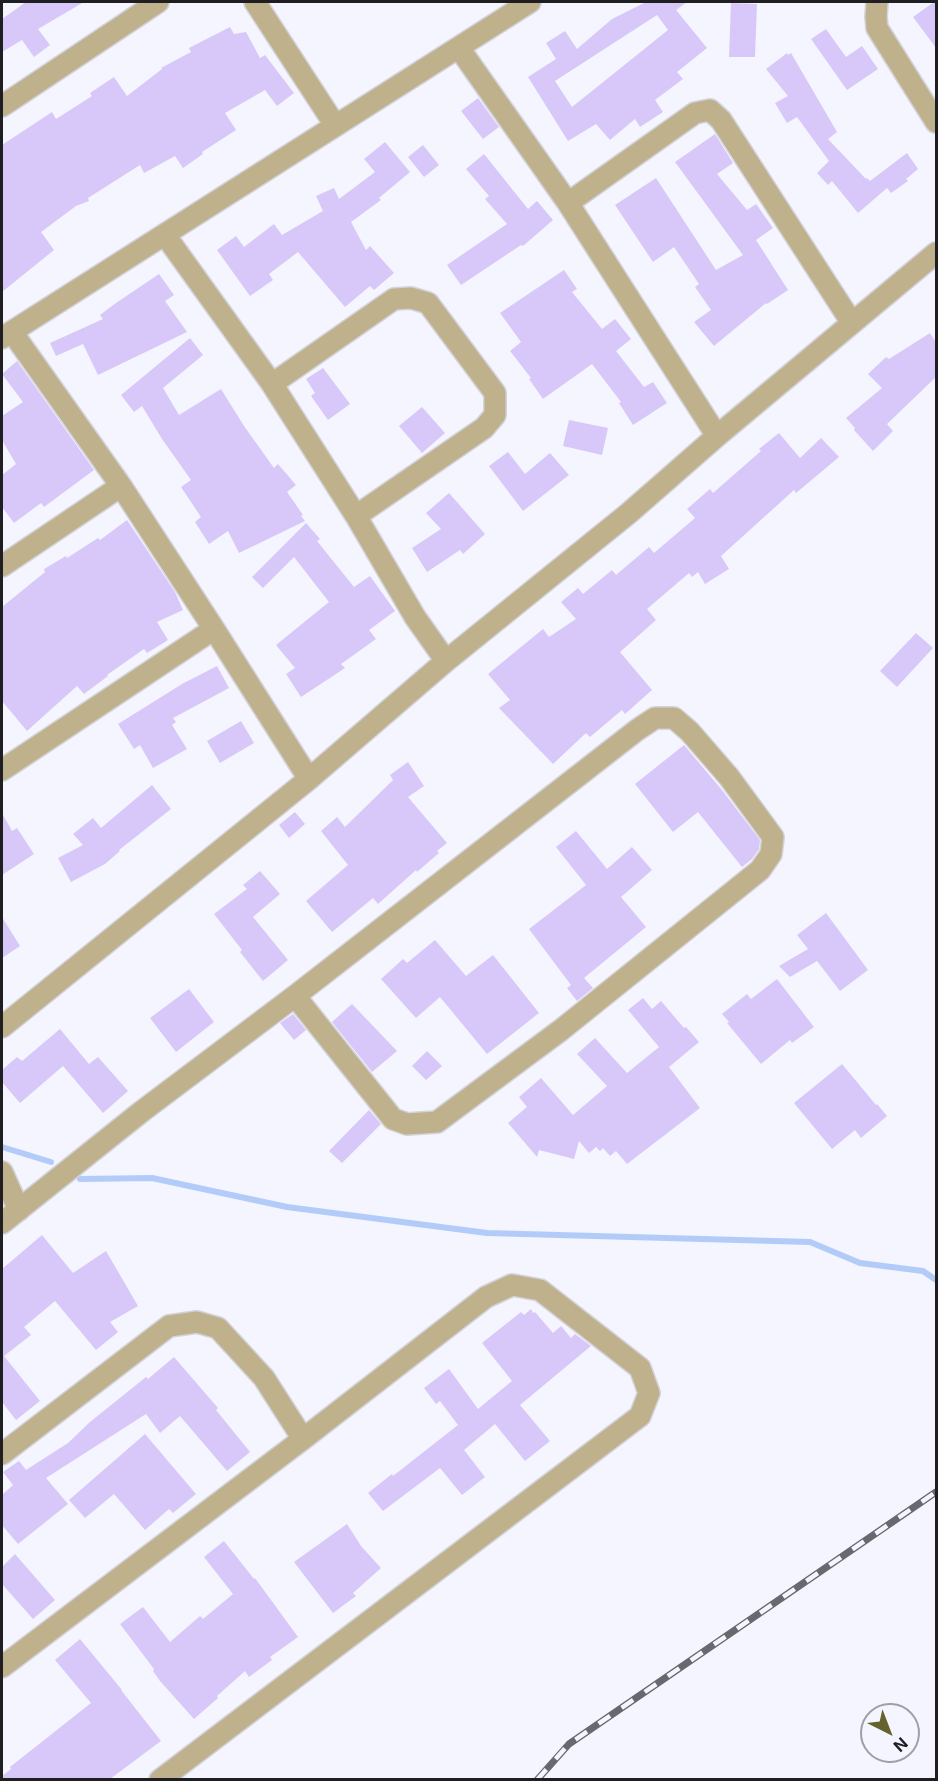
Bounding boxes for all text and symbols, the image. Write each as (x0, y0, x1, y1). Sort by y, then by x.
north arrow (860, 1703, 920, 1763)
text: N (889, 1733, 912, 1756)

